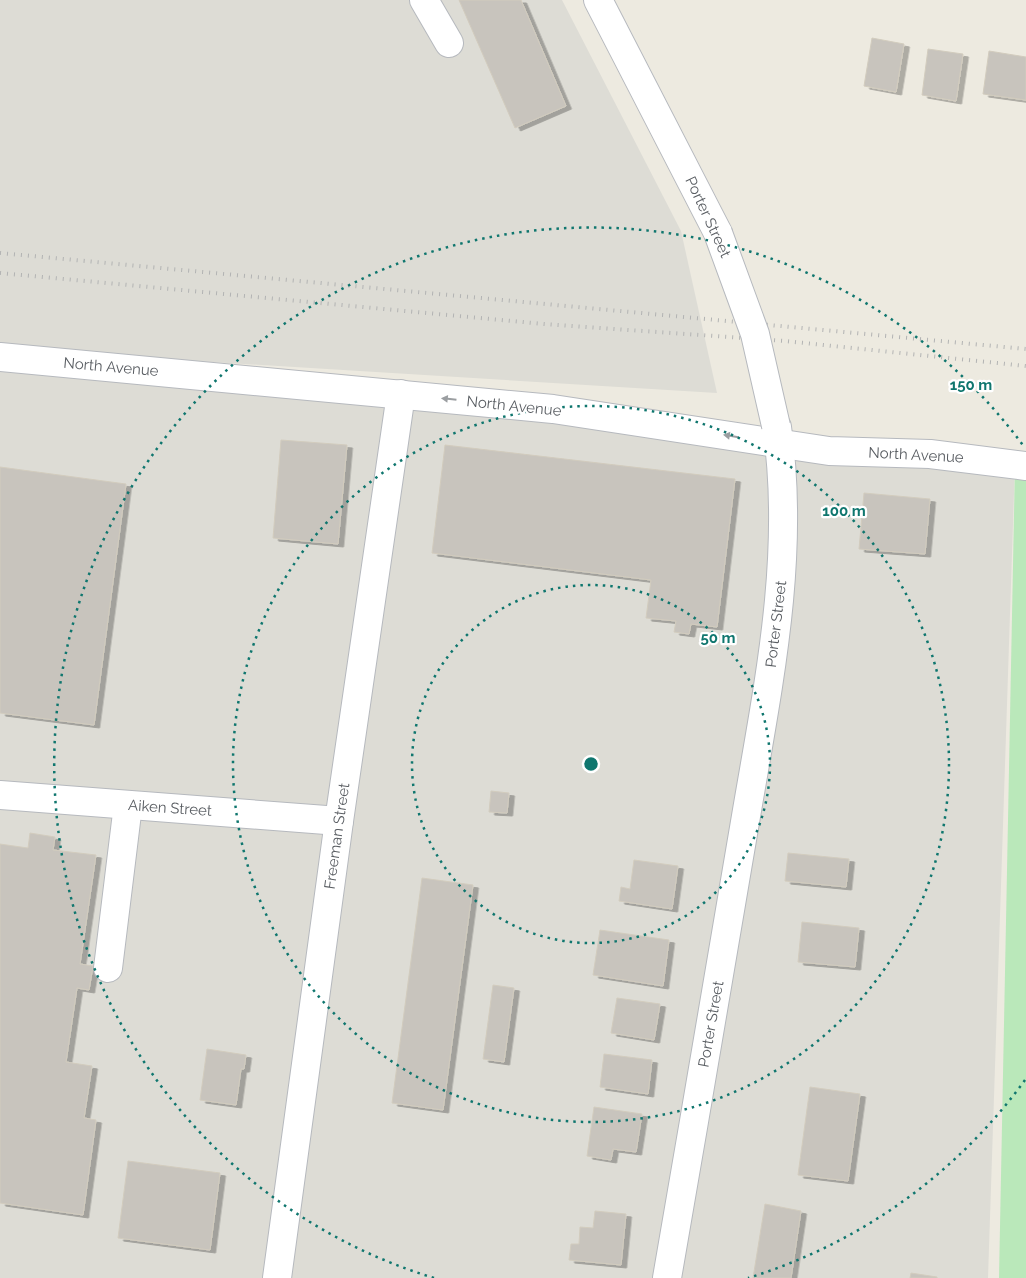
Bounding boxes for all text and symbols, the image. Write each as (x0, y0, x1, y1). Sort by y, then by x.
street label: Porter Street (681, 174, 735, 260)
street label: North Avenue (63, 354, 159, 380)
text: 150 m (950, 376, 992, 394)
street label: North Avenue (466, 392, 563, 420)
one-way arrow (440, 395, 456, 403)
one-way arrow (723, 432, 739, 440)
street label: North Avenue (868, 444, 964, 466)
text: 100 m (822, 502, 866, 520)
street label: Porter Street (762, 580, 790, 668)
text: 50 m (700, 629, 736, 647)
centre of rings (582, 755, 600, 773)
street label: Freeman Street (321, 782, 353, 890)
street label: Aiken Street (128, 796, 212, 820)
street label: Porter Street (695, 979, 727, 1069)

